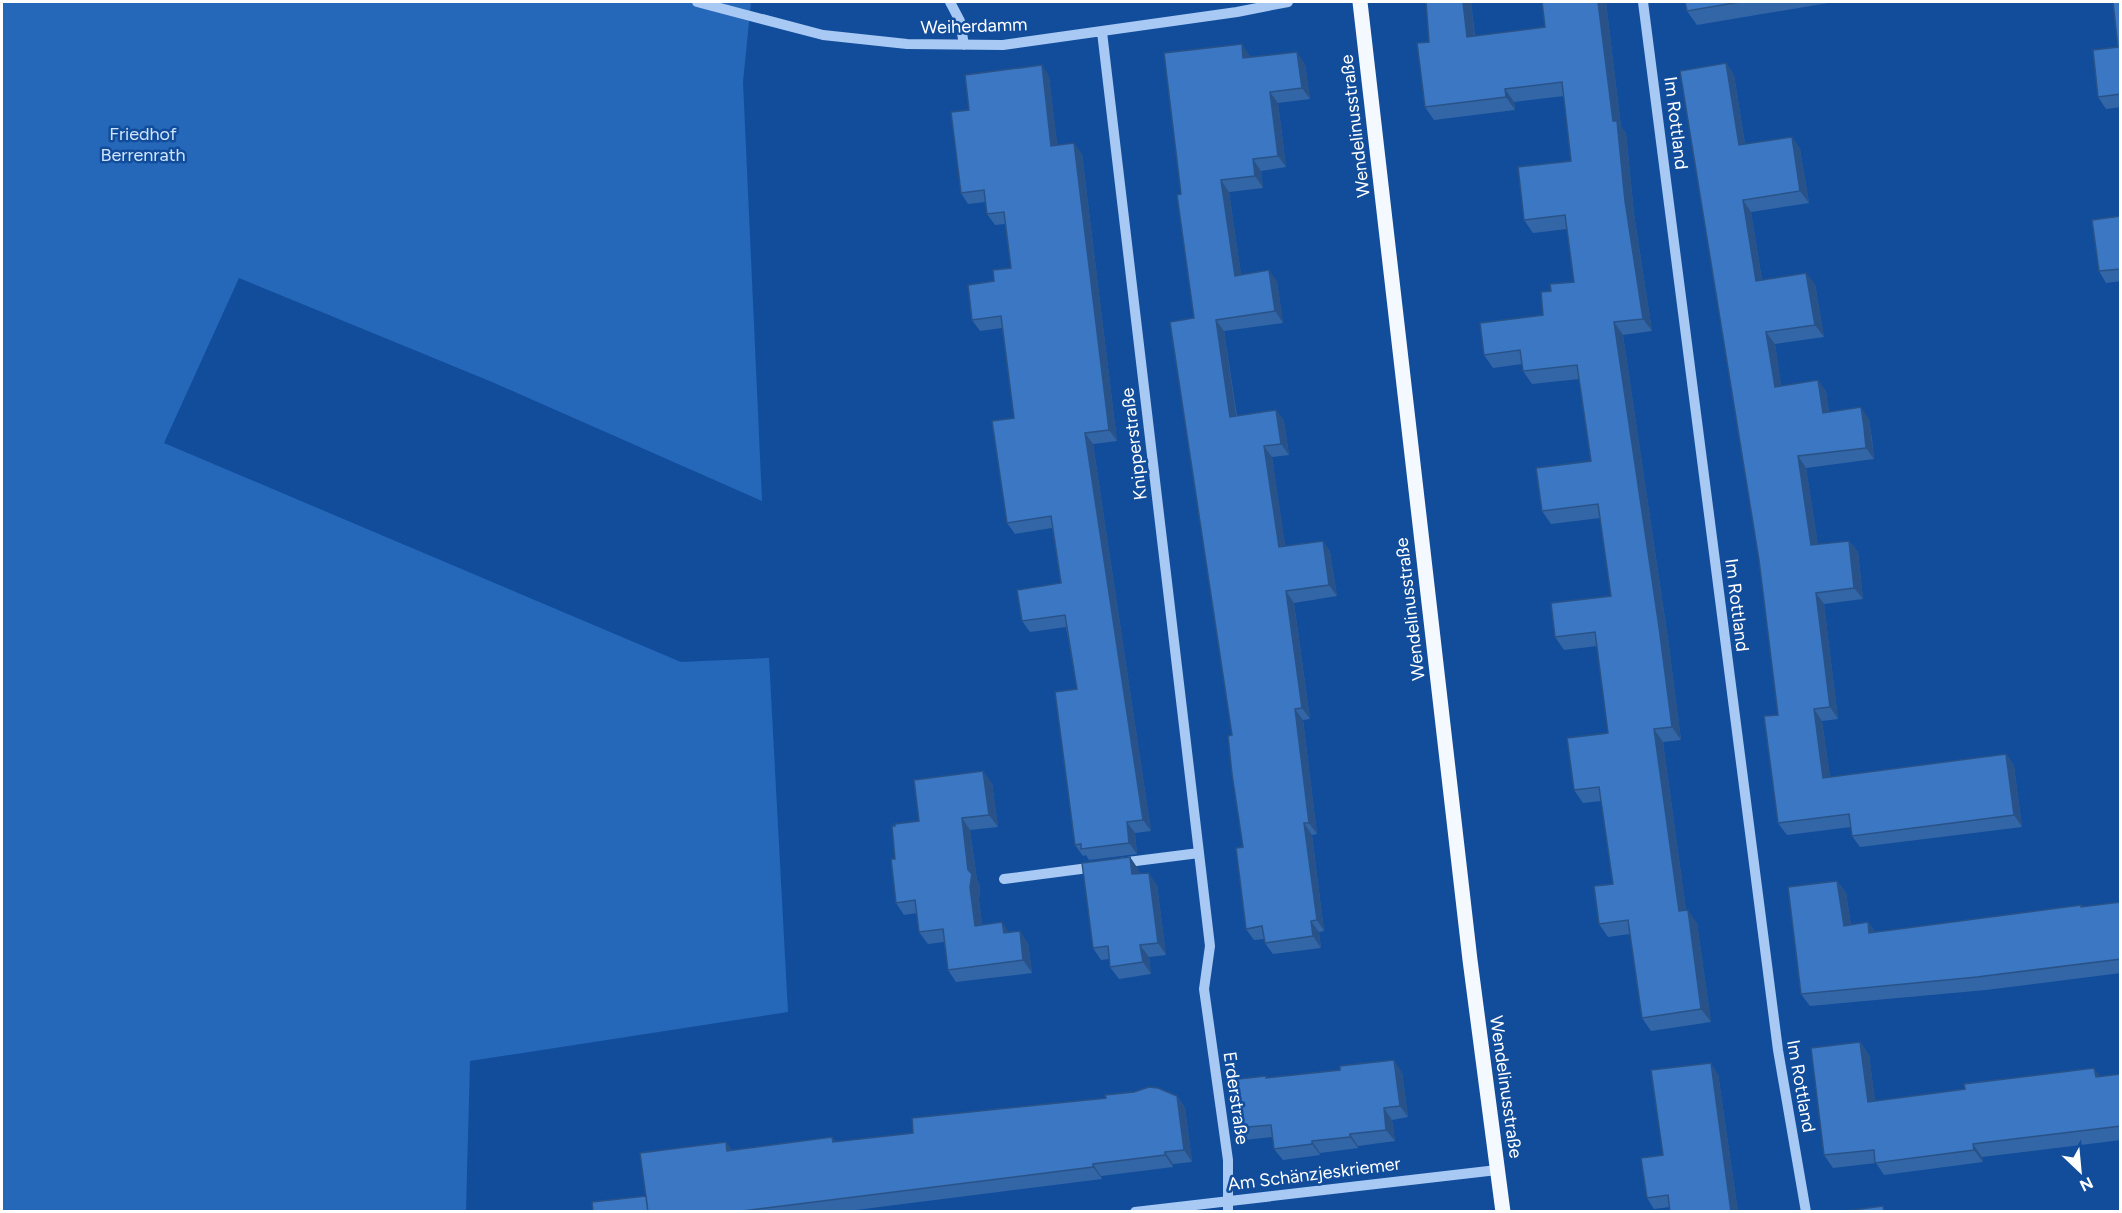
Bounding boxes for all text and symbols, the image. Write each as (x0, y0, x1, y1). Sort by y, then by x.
street label: Weiherdamm (920, 13, 1028, 39)
street label: Wendelinusstraße (1335, 53, 1375, 199)
street label: Im Rottland (1659, 75, 1693, 171)
park label: Friedhof Berrenrath (101, 123, 185, 166)
street label: Knipperstraße (1116, 387, 1152, 501)
street label: Wendelinusstraße (1390, 536, 1430, 682)
street label: Im Rottland (1720, 557, 1754, 653)
street label: Wendelinusstraße (1485, 1014, 1527, 1160)
street label: Im Rottland (1782, 1038, 1820, 1134)
street label: Erderstraße (1219, 1050, 1253, 1146)
north arrow (2050, 1141, 2110, 1201)
street label: Am Schänzjeskriemer (1226, 1152, 1402, 1196)
text: N (2077, 1173, 2096, 1195)

